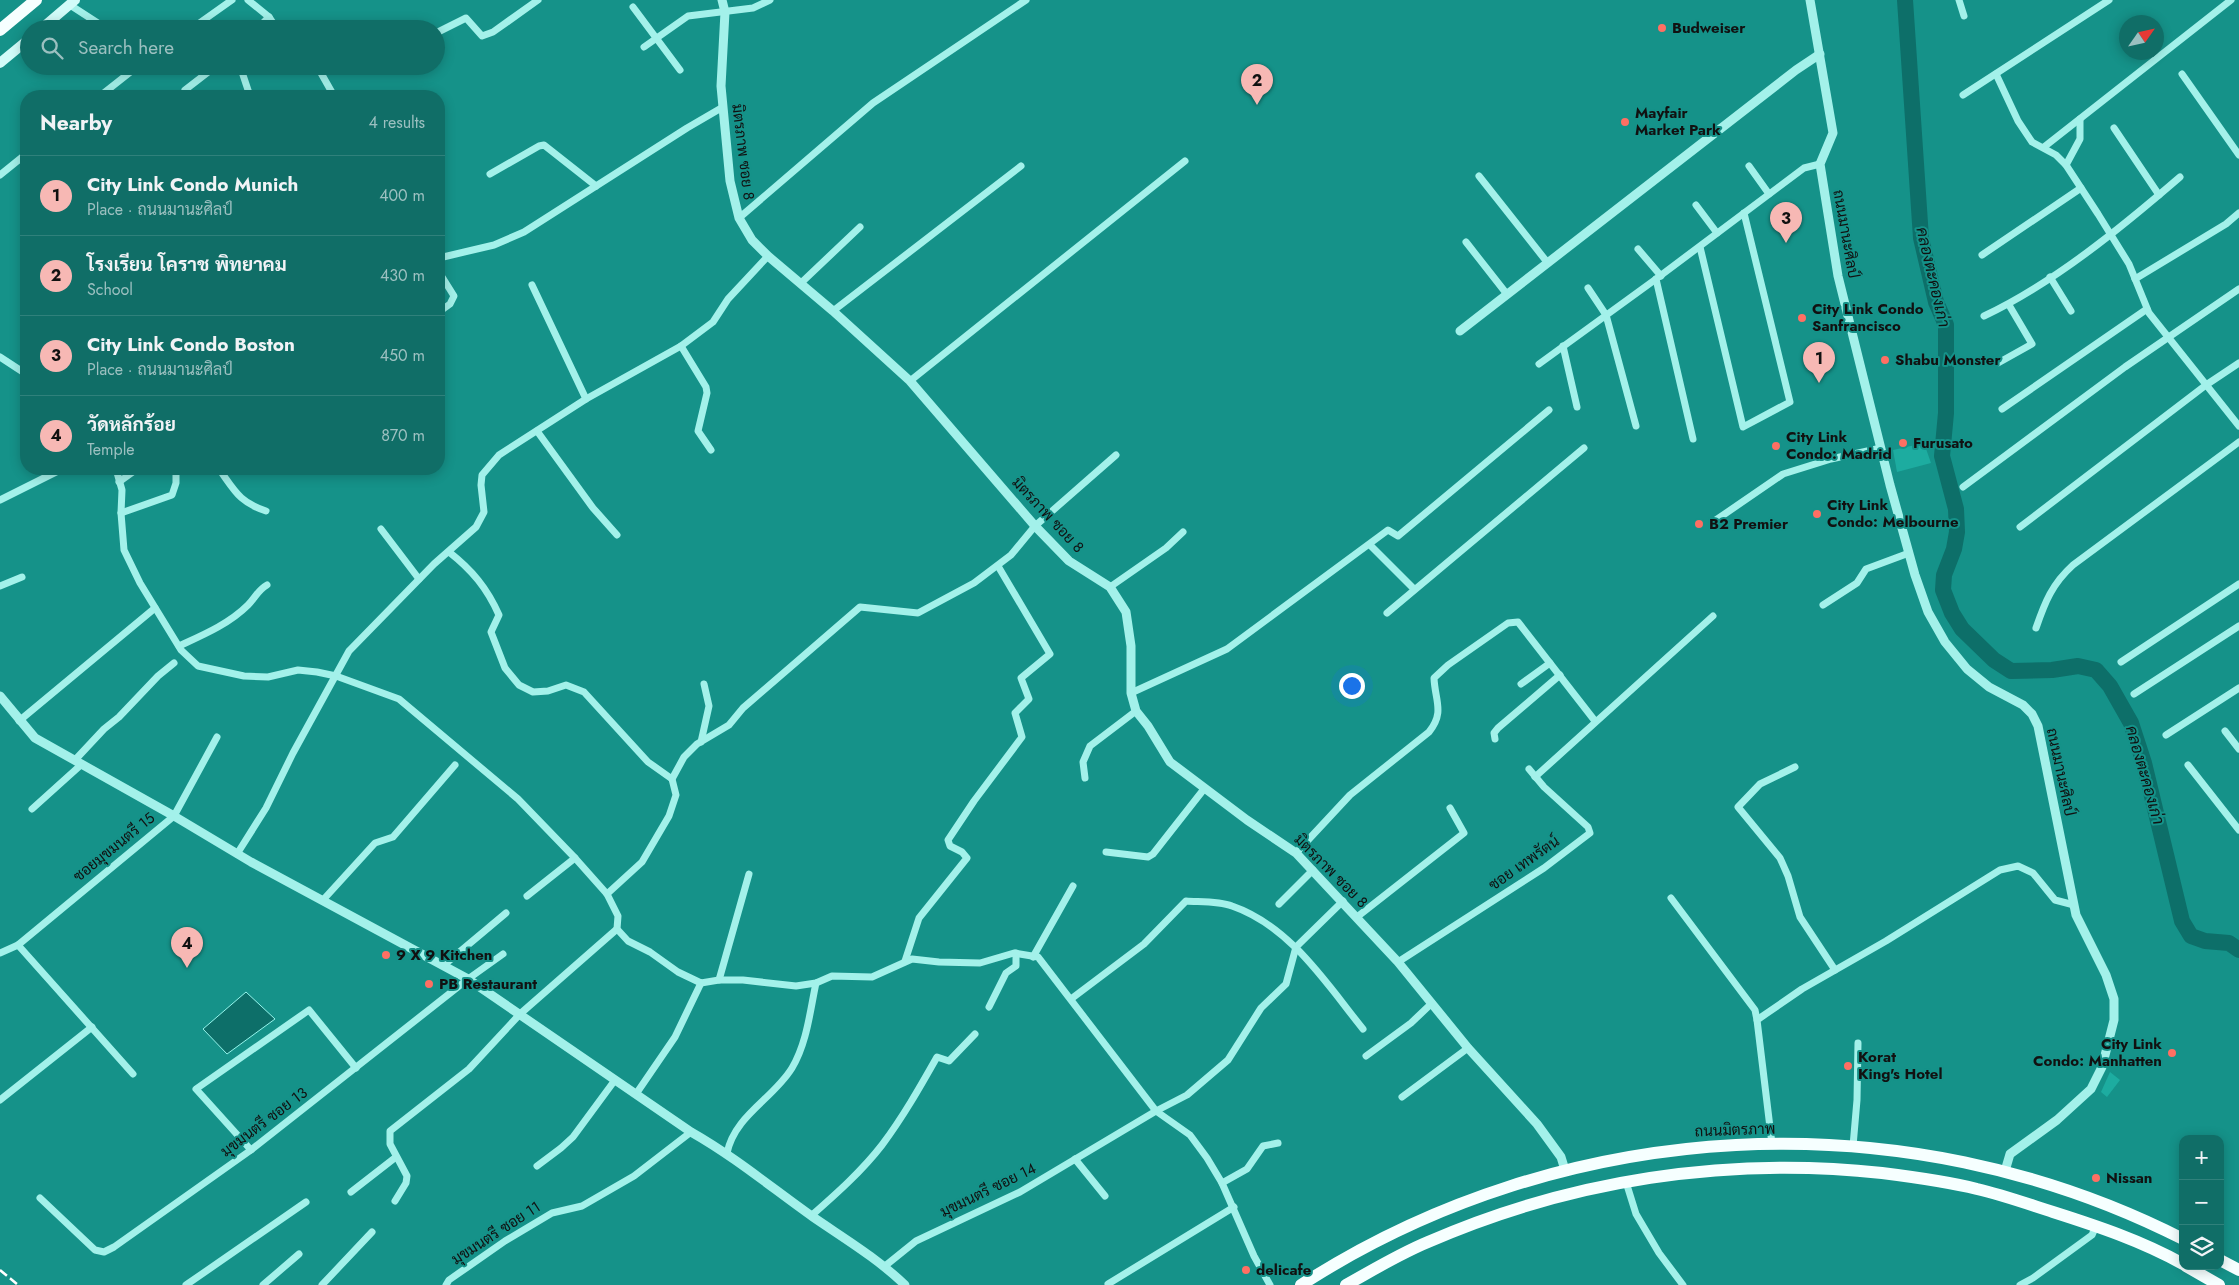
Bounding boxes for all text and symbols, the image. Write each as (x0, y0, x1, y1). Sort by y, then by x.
north arrow (2119, 15, 2164, 60)
place label: Budweiser (1672, 17, 1746, 39)
search box (20, 20, 445, 75)
marker: Budweiser (1656, 22, 1668, 34)
icon: search (38, 34, 66, 62)
text: Search here (78, 34, 174, 61)
pin: 2 (1241, 64, 1273, 105)
place label: Mayfair Market Park (1635, 102, 1721, 141)
street label: มิตรภาพ ซอย 8 (726, 103, 760, 201)
text: Nearby (40, 108, 112, 138)
text: 4 results (369, 111, 425, 134)
marker: Mayfair Market Park (1619, 116, 1631, 128)
text: City Link Condo Munich (87, 171, 298, 198)
text: 1 (52, 184, 60, 207)
text: 400 m (379, 184, 425, 207)
street label: ถนนมานะศิลป์ (1827, 188, 1865, 280)
text: Place · ถนนมานะศิลป์ (87, 198, 233, 221)
pin: 3 (1770, 202, 1802, 243)
water label: คลองตะคองเก่า (1910, 225, 1956, 330)
text: โรงเรียน โคราช พิทยาคม (87, 251, 287, 278)
text: 2 (51, 264, 61, 287)
text: 430 m (380, 264, 425, 287)
text: School (87, 278, 133, 301)
place label: City Link Condo Sanfrancisco (1812, 298, 1924, 337)
marker: City Link Condo Sanfrancisco (1796, 312, 1808, 324)
text: City Link Condo Boston (87, 331, 295, 358)
pin: 1 (1803, 342, 1835, 383)
text: 3 (51, 344, 61, 367)
text: 450 m (380, 344, 425, 367)
place label: Shabu Monster (1895, 349, 2001, 371)
marker: Shabu Monster (1879, 354, 1891, 366)
text: Place · ถนนมานะศิลป์ (87, 358, 233, 381)
text: วัดหลักร้อย (87, 411, 176, 438)
text: 4 (50, 424, 62, 447)
text: 870 m (381, 424, 425, 447)
place label: City Link Condo: Madrid (1786, 426, 1892, 465)
place label: Furusato (1913, 432, 1973, 454)
marker: Furusato (1897, 437, 1909, 449)
text: Temple (87, 438, 135, 461)
marker: City Link Condo: Madrid (1770, 440, 1782, 452)
street label: มิตรภาพ ซอย 8 (1007, 472, 1089, 558)
place label: City Link Condo: Melbourne (1827, 494, 1959, 533)
marker: City Link Condo: Melbourne (1811, 508, 1823, 520)
place label: B2 Premier (1709, 513, 1789, 535)
marker: B2 Premier (1693, 518, 1705, 530)
your location (1339, 673, 1365, 699)
water label: คลองตะคองเก่า (2120, 723, 2170, 827)
street label: ถนนมานะศิลป์ (2041, 726, 2081, 818)
street label: ซอยมุขมนตรี 15 (68, 807, 160, 887)
street label: มิตรภาพ ซอย 8 (1289, 829, 1373, 913)
street label: ซอย เทพรัตน์ (1484, 830, 1564, 896)
pin: 4 (171, 927, 203, 968)
place label: 9 X 9 Kitchen (396, 944, 492, 966)
marker: 9 X 9 Kitchen (380, 949, 392, 961)
place label: PB Restaurant (439, 973, 537, 995)
marker: PB Restaurant (423, 978, 435, 990)
place label: City Link Condo: Manhatten (2033, 1033, 2162, 1072)
place label: Korat King's Hotel (1858, 1046, 1942, 1085)
marker: City Link Condo: Manhatten (2166, 1047, 2178, 1059)
marker: Korat King's Hotel (1842, 1060, 1854, 1072)
street label: มุขมนตรี ซอย 13 (216, 1082, 312, 1162)
street label: ถนนมิตรภาพ (1694, 1118, 1776, 1142)
map controls (2179, 1135, 2224, 1270)
button: + (2179, 1135, 2224, 1180)
street label: มุขมนตรี ซอย 14 (936, 1157, 1040, 1223)
place label: Nissan (2106, 1167, 2152, 1189)
marker: Nissan (2090, 1172, 2102, 1184)
button: − (2179, 1180, 2224, 1225)
street label: มุขมนตรี ซอย 11 (447, 1196, 545, 1270)
button: layers (2179, 1225, 2224, 1270)
place label: delicafe (1256, 1259, 1312, 1281)
marker: delicafe (1240, 1264, 1252, 1276)

